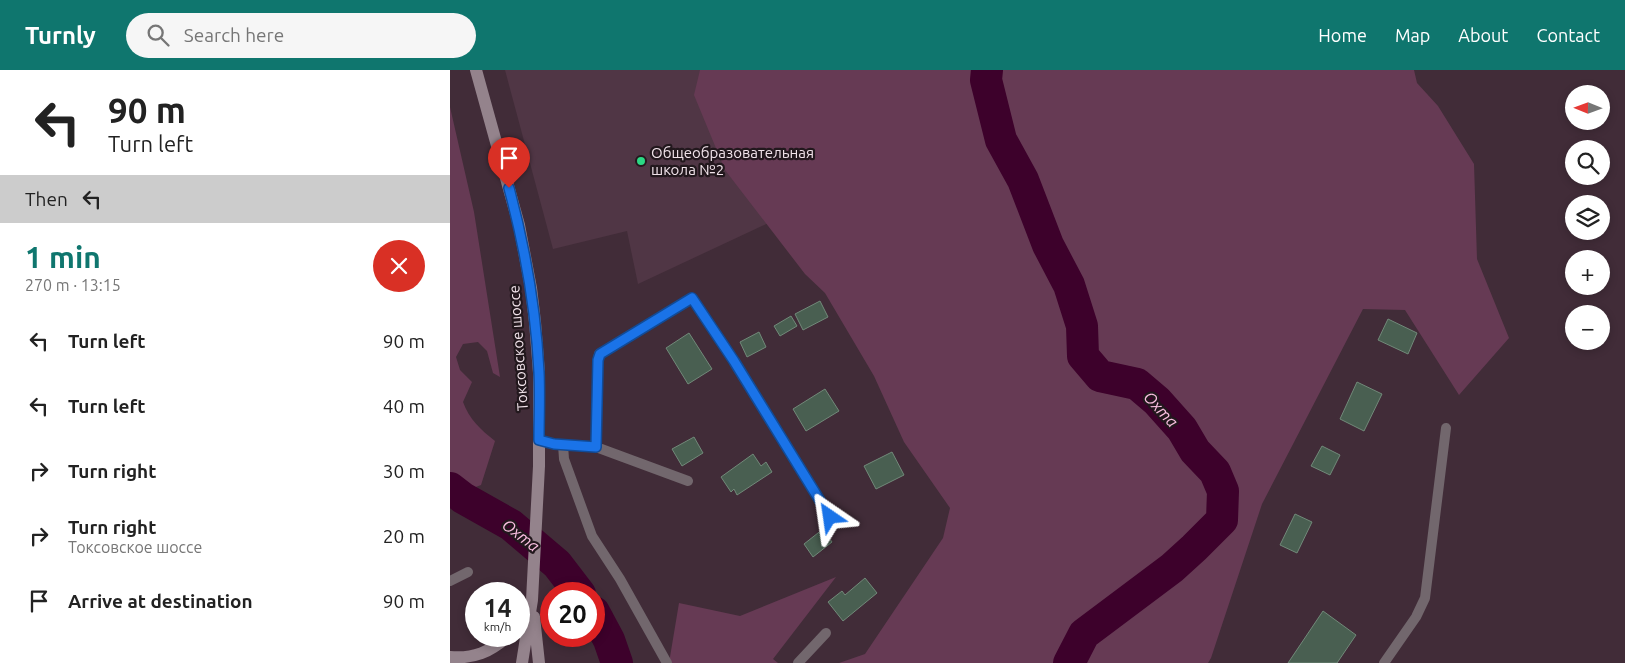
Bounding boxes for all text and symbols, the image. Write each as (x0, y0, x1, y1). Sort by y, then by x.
search box (126, 13, 476, 58)
icon: search (144, 21, 172, 49)
text: Turnly (25, 22, 96, 49)
text: Search here (184, 24, 284, 46)
text: Home (1318, 25, 1367, 45)
text: Map (1395, 25, 1430, 45)
text: About (1458, 25, 1508, 45)
text: Contact (1536, 25, 1600, 45)
north arrow (1565, 85, 1610, 130)
map controls (1565, 85, 1610, 350)
icon: left (25, 90, 90, 155)
text: 90 m (108, 90, 186, 130)
text: Turn left (108, 131, 193, 156)
pin (488, 137, 530, 188)
button: search (1565, 140, 1610, 185)
icon: arrive (495, 144, 523, 172)
place label: Общеобразовательная школа №2 (651, 144, 814, 178)
marker: Общеобразовательная школа №2 (635, 155, 647, 167)
icon: left (78, 185, 106, 213)
text: Then (25, 188, 68, 210)
button: layers (1565, 195, 1610, 240)
text: 1 min (25, 240, 101, 274)
button: close (373, 240, 425, 292)
button: + (1565, 250, 1610, 295)
text: 270 m · 13:15 (25, 276, 121, 294)
street label: Токсовское шоссе (505, 285, 531, 411)
button: − (1565, 305, 1610, 350)
icon: left (25, 327, 53, 355)
text: Turn left (68, 330, 146, 352)
text: 90 m (383, 330, 425, 352)
water label: Охта (1140, 388, 1182, 431)
icon: left (25, 392, 53, 420)
text: Turn left (68, 395, 146, 417)
text: 40 m (383, 395, 425, 417)
icon: right (25, 457, 53, 485)
text: Turn right (68, 460, 156, 482)
text: 30 m (383, 460, 425, 482)
position arrow (803, 490, 855, 542)
water label: Охта (499, 515, 543, 555)
text: Turn right (68, 516, 156, 538)
icon: right (25, 522, 53, 550)
text: 20 m (383, 525, 425, 547)
text: Токсовское шоссе (68, 538, 202, 556)
speed limit sign: 20 (540, 582, 605, 647)
icon: arrive (25, 587, 53, 615)
text: Arrive at destination (68, 590, 253, 612)
text: 90 m (383, 590, 425, 612)
text: 14 (483, 594, 512, 622)
text: km/h (484, 620, 511, 633)

